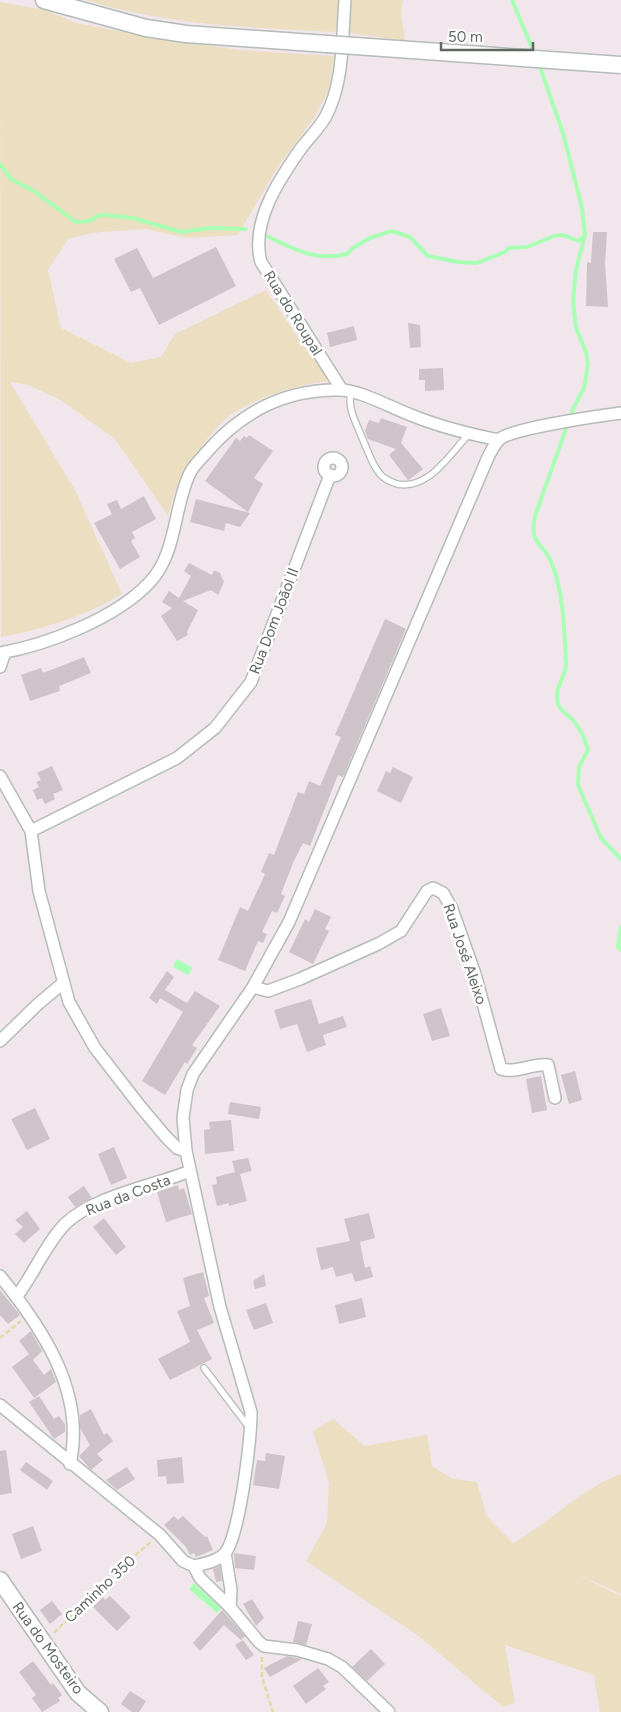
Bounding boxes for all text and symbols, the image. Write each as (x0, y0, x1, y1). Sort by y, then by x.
scale bar (441, 20, 534, 52)
text: 50 m (448, 28, 483, 46)
street label: Rua do Roupal (260, 267, 326, 359)
street label: Rua Dom Joãol II (245, 565, 303, 677)
street label: Rua José Aleixo (439, 901, 491, 1007)
street label: Rua da Costa (83, 1171, 173, 1219)
street label: Caminho 350 (61, 1552, 139, 1626)
street label: Rua do Mosteiro (8, 1598, 88, 1698)

